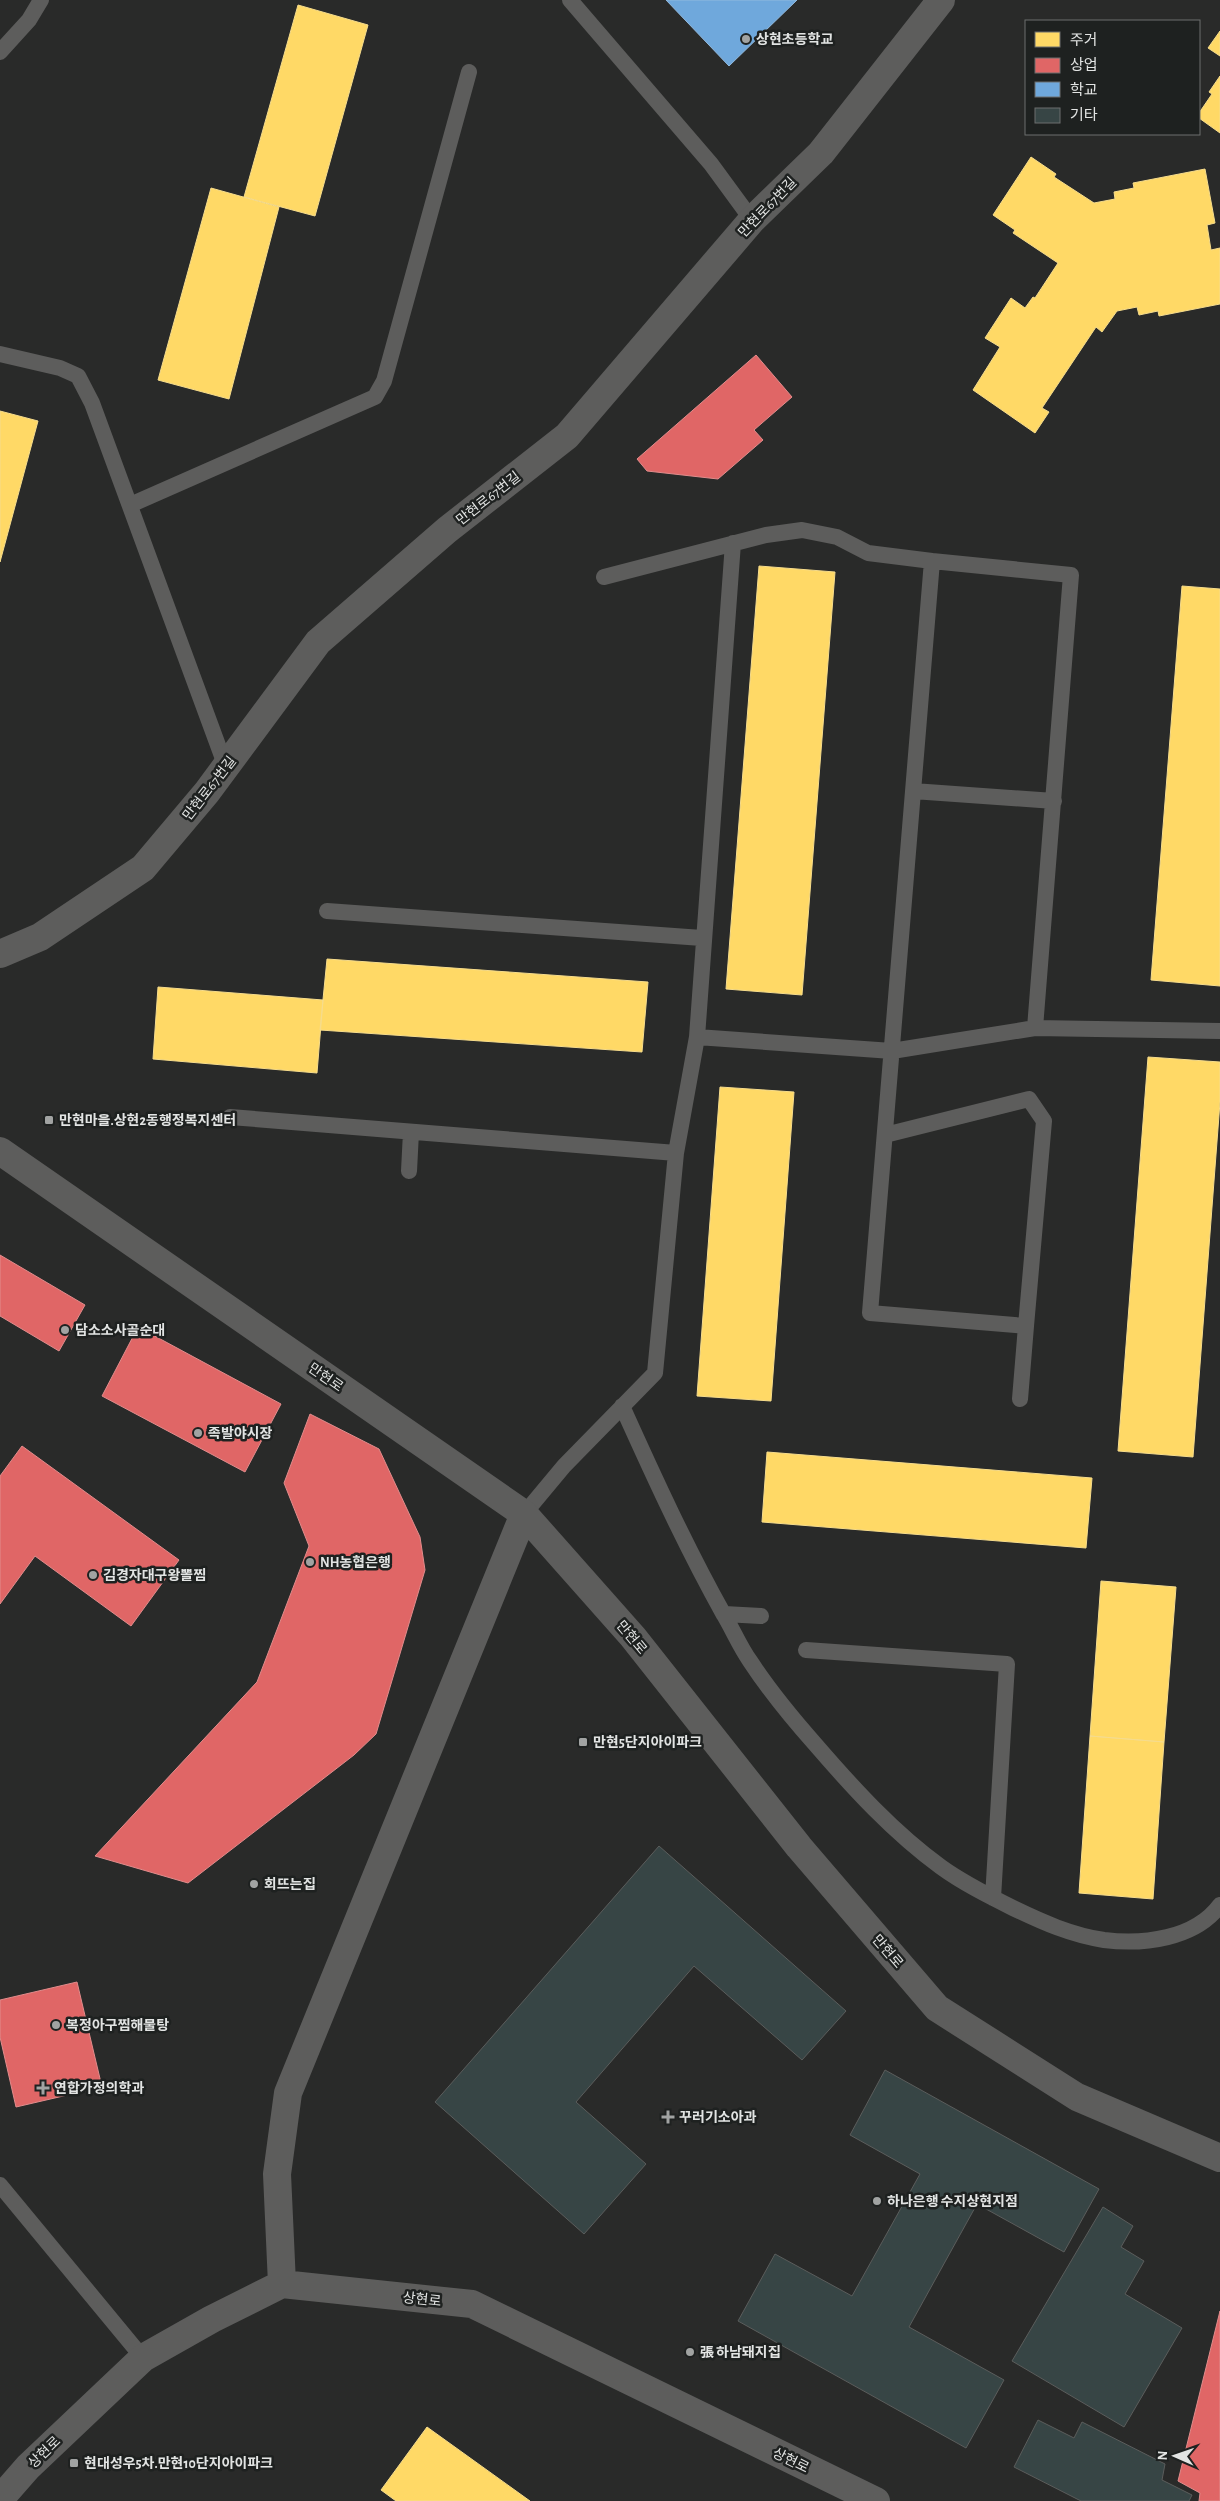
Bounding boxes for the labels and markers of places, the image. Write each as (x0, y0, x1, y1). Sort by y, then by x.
place label: 상현초등학교 (756, 31, 833, 47)
marker: 상현초등학교 (740, 33, 752, 45)
place label: 만현마을.상현2동행정복지센터 (59, 1112, 236, 1128)
marker: 만현마을.상현2동행정복지센터 (43, 1114, 55, 1126)
place label: 담소소사골순대 (75, 1323, 165, 1338)
marker: 담소소사골순대 (59, 1324, 71, 1336)
place label: 족발야시장 (208, 1426, 273, 1441)
marker: 족발야시장 (192, 1427, 204, 1439)
place label: NH농협은행 (320, 1555, 391, 1570)
marker: NH농협은행 (304, 1556, 316, 1568)
place label: 김경자대구왕뽈찜 (103, 1568, 206, 1583)
marker: 김경자대구왕뽈찜 (87, 1569, 99, 1581)
place label: 만현5단지아이파크 (593, 1734, 702, 1750)
marker: 만현5단지아이파크 (577, 1736, 589, 1748)
place label: 회뜨는집 (264, 1877, 316, 1892)
marker: 회뜨는집 (248, 1878, 260, 1890)
place label: 복정아구찜해물탕 (66, 2018, 169, 2033)
marker: 복정아구찜해물탕 (50, 2019, 62, 2031)
place label: 연합가정의학과 (54, 2080, 144, 2096)
marker: 연합가정의학과 (36, 2081, 50, 2095)
marker: 꾸러기소아과 (661, 2110, 675, 2124)
place label: 꾸러기소아과 (679, 2110, 756, 2125)
place label: 하나은행 수지상현지점 (887, 2193, 1018, 2209)
marker: 하나은행 수지상현지점 (871, 2195, 883, 2207)
place label: 張 하남돼지집 (700, 2345, 781, 2360)
marker: 張 하남돼지집 (684, 2346, 696, 2358)
place label: 현대성우5차.만현10단지아이파크 (84, 2455, 273, 2471)
marker: 현대성우5차.만현10단지아이파크 (68, 2457, 80, 2469)

